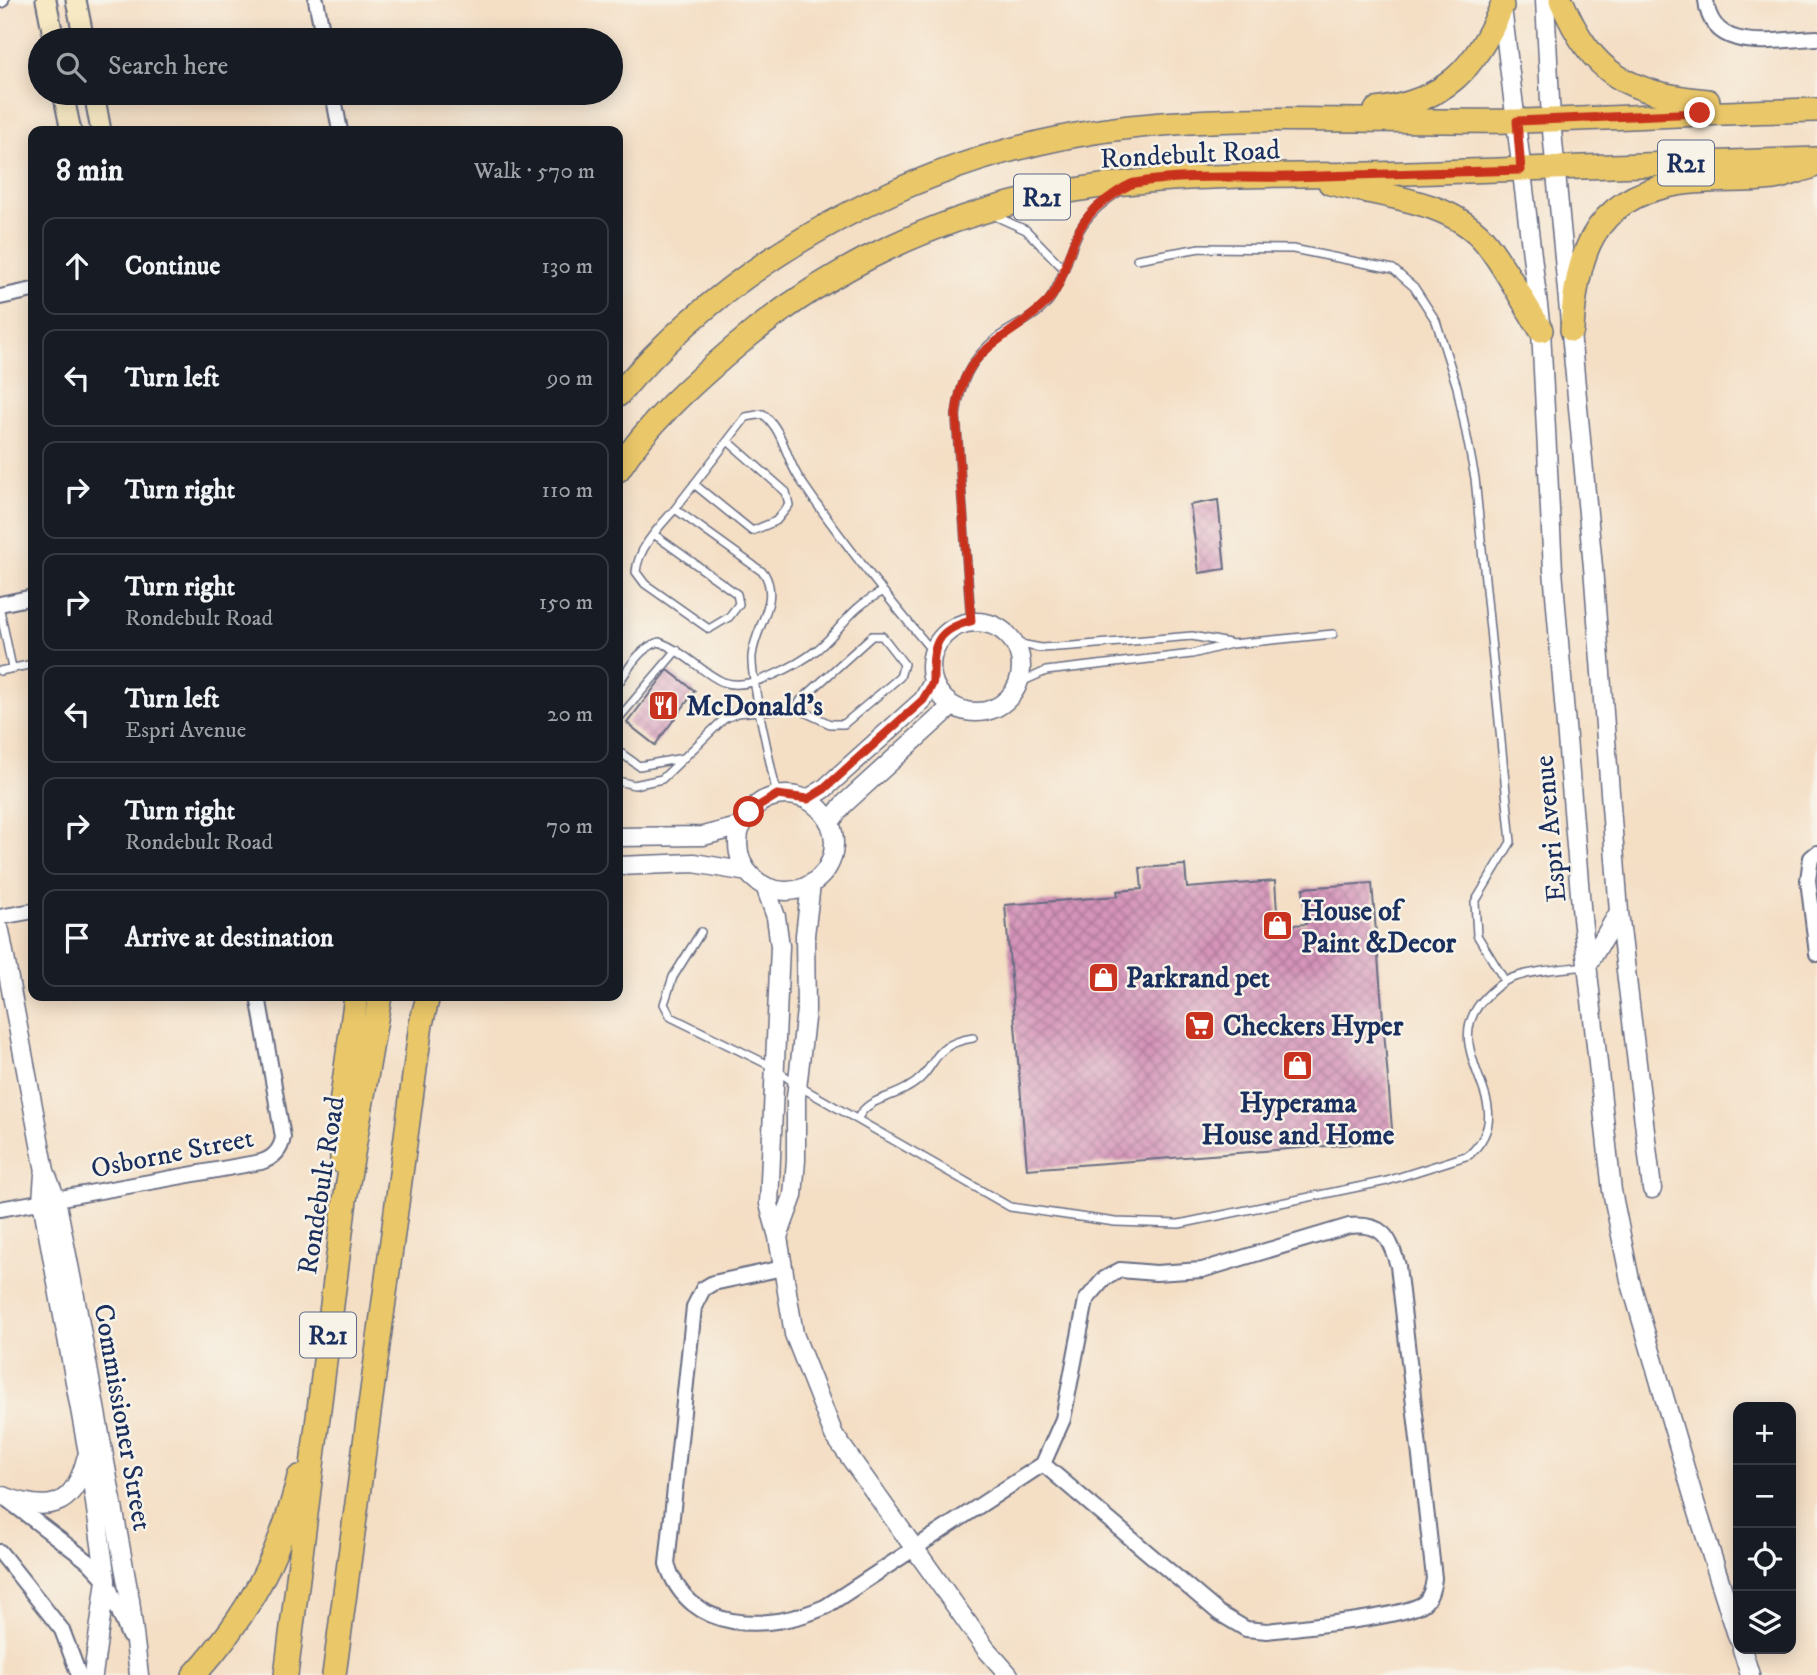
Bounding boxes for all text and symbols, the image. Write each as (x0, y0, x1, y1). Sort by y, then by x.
search box (28, 28, 623, 105)
icon: search (52, 48, 90, 86)
text: Search here (108, 50, 228, 83)
route end (1684, 97, 1715, 128)
street label: Rondebult Road (1099, 132, 1281, 177)
road number: R21 (1658, 140, 1714, 186)
text: 8 min (56, 153, 123, 190)
text: Walk · 570 m (474, 157, 595, 186)
road number: R21 (1014, 174, 1070, 220)
icon: ahead (58, 247, 96, 285)
text: Continue (125, 250, 220, 283)
text: 130 m (541, 252, 593, 281)
icon: left (58, 359, 96, 397)
text: Turn left (125, 362, 219, 395)
text: 90 m (547, 364, 593, 393)
icon: right (58, 471, 96, 509)
text: Turn right (125, 474, 235, 507)
text: 110 m (542, 476, 593, 505)
text: Turn right (125, 571, 235, 604)
icon: right (58, 583, 96, 621)
text: 150 m (539, 588, 593, 617)
text: Rondebult Road (125, 604, 273, 633)
text: Turn left (125, 683, 219, 716)
restaurant icon: McDonald's (646, 688, 680, 722)
place label: McDonald's (686, 689, 823, 724)
icon: left (58, 695, 96, 733)
text: 20 m (547, 700, 593, 729)
text: Espri Avenue (125, 716, 246, 745)
street label: Espri Avenue (1527, 754, 1574, 904)
text: Turn right (125, 795, 235, 828)
route start (733, 796, 764, 827)
icon: right (58, 807, 96, 845)
text: 70 m (546, 812, 593, 841)
text: Rondebult Road (125, 828, 273, 857)
place label: House of Paint &Decor (1301, 894, 1456, 961)
shop icon: House of Paint &Decor (1261, 909, 1295, 943)
icon: arrive (58, 919, 96, 957)
text: Arrive at destination (125, 922, 334, 955)
shop icon: Parkrand pet (1086, 960, 1120, 994)
place label: Parkrand pet (1126, 961, 1270, 996)
supermarket icon: Checkers Hyper (1183, 1008, 1217, 1042)
place label: Checkers Hyper (1223, 1009, 1404, 1044)
shop icon: Hyperama House and Home (1281, 1048, 1315, 1082)
place label: Hyperama House and Home (1202, 1086, 1395, 1153)
street label: Rondebult Road (290, 1094, 353, 1277)
street label: Osborne Street (88, 1121, 256, 1186)
street label: Commissioner Street (85, 1301, 160, 1534)
road number: R21 (300, 1312, 356, 1358)
map controls (1733, 1402, 1796, 1654)
button: + (1733, 1402, 1796, 1465)
button: − (1733, 1465, 1796, 1528)
button: locate (1733, 1528, 1796, 1591)
button: layers (1733, 1591, 1796, 1654)

